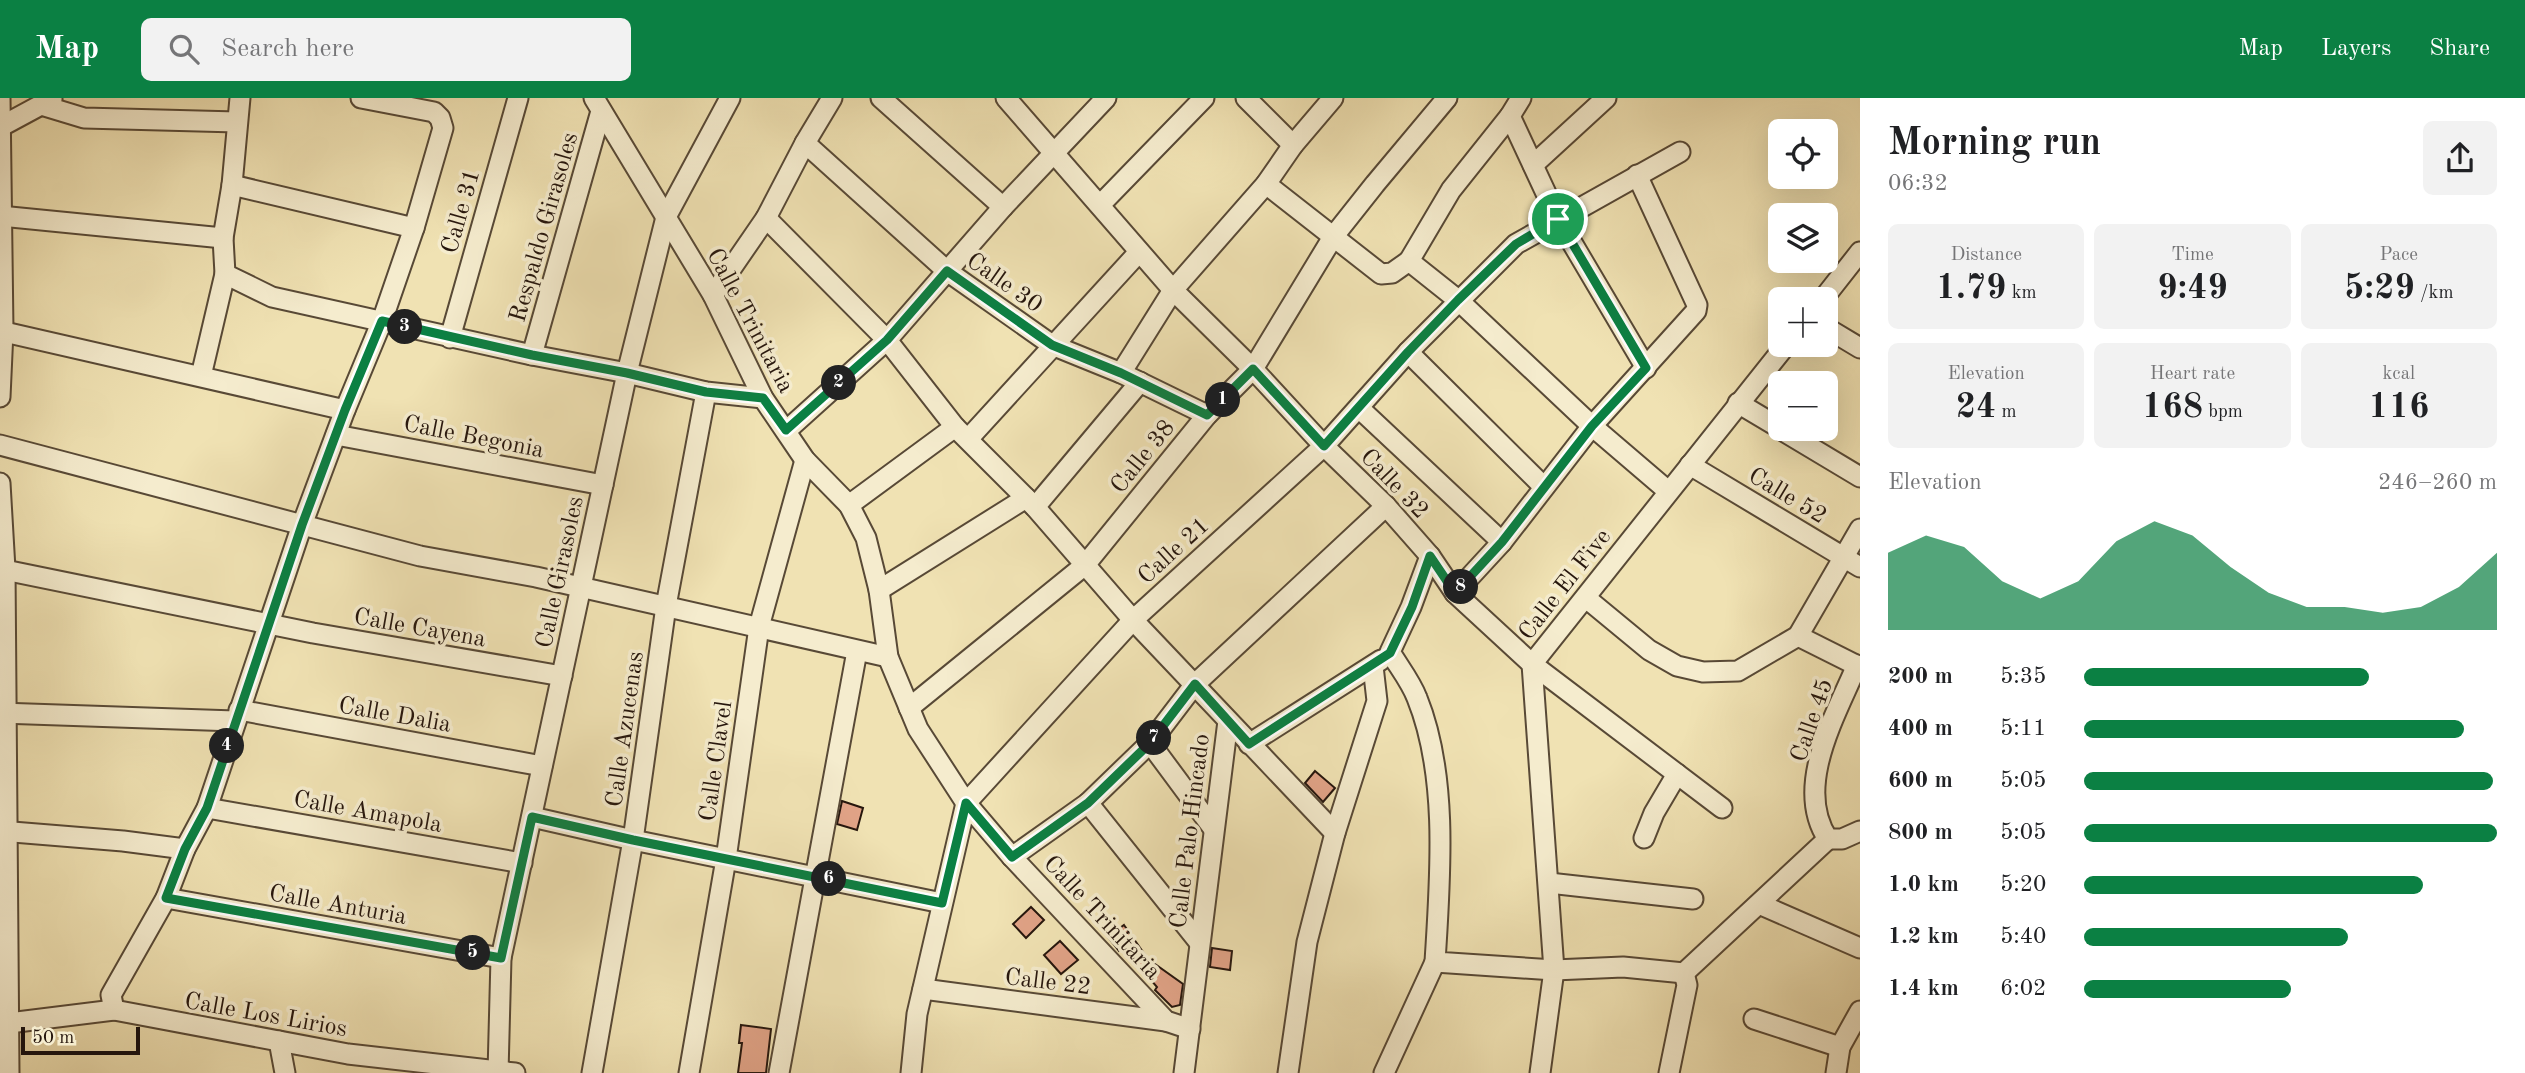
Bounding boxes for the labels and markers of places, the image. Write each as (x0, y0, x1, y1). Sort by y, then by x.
pin (1528, 189, 1588, 249)
pin: 3 (388, 310, 422, 344)
pin: 2 (822, 366, 856, 400)
pin: 1 (1206, 382, 1240, 418)
pin: 8 (1444, 570, 1478, 604)
pin: 7 (1136, 720, 1172, 756)
pin: 4 (210, 728, 244, 764)
pin: 6 (812, 862, 846, 896)
pin: 5 (456, 936, 490, 970)

